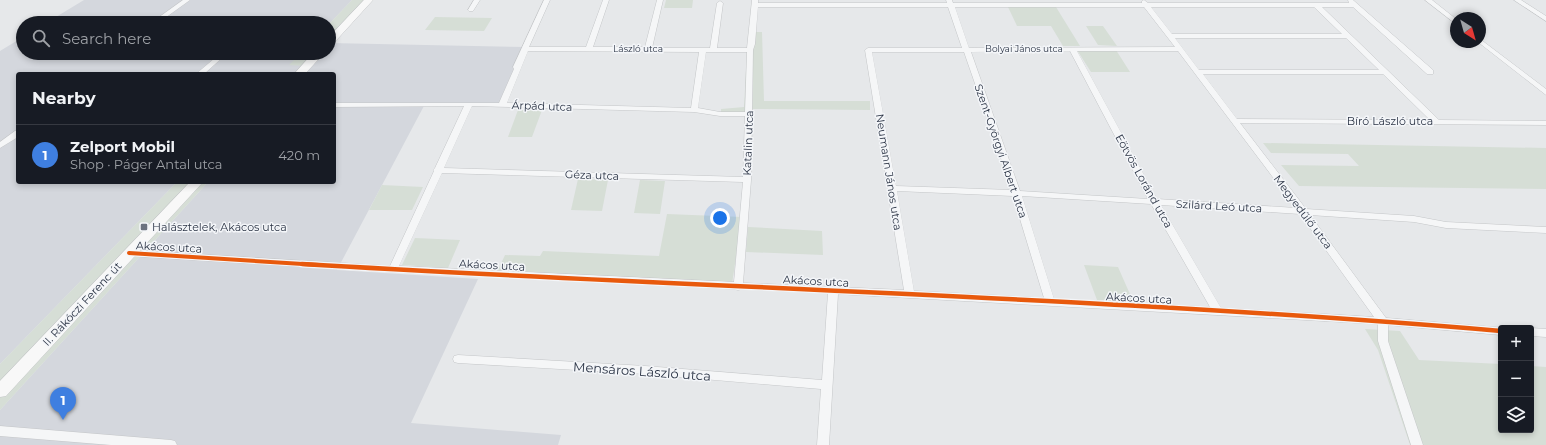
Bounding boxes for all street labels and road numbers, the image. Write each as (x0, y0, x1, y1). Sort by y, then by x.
street label: László utca (613, 43, 663, 54)
street label: Bolyai János utca (985, 43, 1063, 54)
street label: Szent-Györgyi Albert utca (971, 82, 1031, 220)
street label: Árpád utca (511, 98, 573, 114)
street label: Katalin utca (740, 110, 756, 176)
street label: Neumann János utca (873, 113, 905, 231)
street label: Bíró László utca (1347, 114, 1433, 128)
street label: Eötvös Loránd utca (1112, 132, 1176, 230)
street label: Géza utca (565, 167, 619, 183)
street label: Megyedűlő utca (1271, 172, 1335, 252)
street label: Szilárd Leó utca (1175, 197, 1263, 215)
street label: Akácos utca (135, 238, 203, 256)
street label: Akácos utca (458, 256, 526, 274)
street label: II. Rákóczi Ferenc út (39, 259, 125, 349)
street label: Akácos utca (782, 272, 850, 290)
street label: Akácos utca (1105, 289, 1173, 307)
street label: Mensáros László utca (573, 358, 711, 384)

